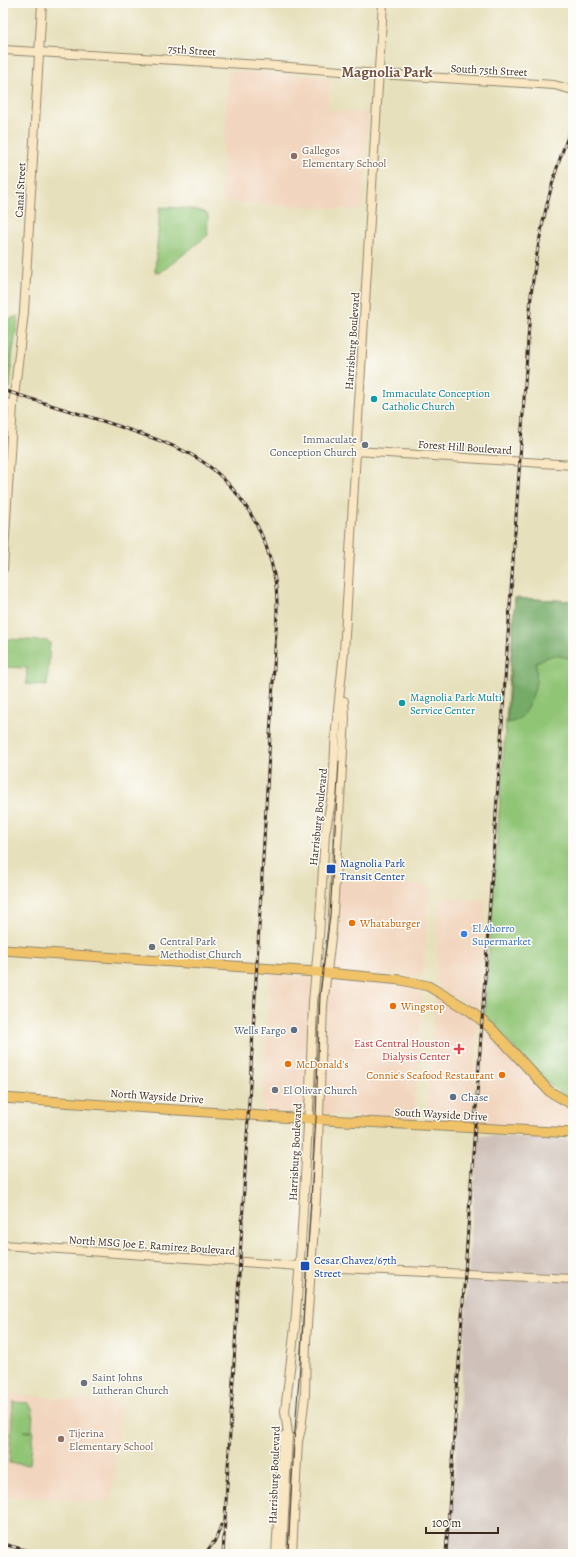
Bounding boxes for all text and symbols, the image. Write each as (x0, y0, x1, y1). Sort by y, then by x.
street label: 75th Street (167, 41, 217, 60)
street label: South 75th Street (450, 61, 528, 80)
district label: Magnolia Park (341, 62, 433, 82)
place label: Gallegos Elementary School (302, 143, 387, 171)
marker: Gallegos Elementary School (289, 151, 299, 161)
street label: Canal Street (12, 162, 29, 218)
street label: Harrisburg Boulevard (342, 292, 363, 390)
place label: Immaculate Conception Catholic Church (382, 386, 490, 414)
marker: Immaculate Conception Catholic Church (369, 394, 379, 404)
place label: Immaculate Conception Church (270, 432, 357, 460)
street label: Forest Hill Boulevard (418, 437, 512, 458)
marker: Immaculate Conception Church (360, 440, 370, 450)
place label: Magnolia Park Multi Service Center (410, 690, 502, 718)
marker: Magnolia Park Multi Service Center (397, 698, 407, 708)
street label: Harrisburg Boulevard (306, 767, 331, 867)
place label: Magnolia Park Transit Center (340, 856, 406, 884)
marker: Magnolia Park Transit Center (325, 863, 337, 875)
place label: Whataburger (359, 916, 420, 931)
marker: Whataburger (347, 918, 357, 928)
place label: El Ahorro Supermarket (472, 921, 531, 949)
marker: El Ahorro Supermarket (459, 929, 469, 939)
place label: Central Park Methodist Church (160, 934, 242, 962)
marker: Central Park Methodist Church (147, 942, 157, 952)
place label: Wingstop (400, 999, 445, 1014)
marker: Wingstop (388, 1001, 398, 1011)
place label: Wells Fargo (233, 1023, 287, 1038)
marker: Wells Fargo (289, 1025, 299, 1035)
place label: East Central Houston Dialysis Center (354, 1036, 450, 1064)
marker: East Central Houston Dialysis Center (453, 1043, 465, 1055)
place label: McDonald's (296, 1057, 349, 1072)
marker: McDonald's (283, 1059, 293, 1069)
place label: Connie's Seafood Restaurant (366, 1068, 494, 1083)
marker: Connie's Seafood Restaurant (497, 1070, 507, 1080)
place label: El Olivar Church (283, 1083, 357, 1098)
marker: El Olivar Church (270, 1085, 280, 1095)
street label: North Wayside Drive (110, 1086, 204, 1107)
place label: Chase (461, 1090, 488, 1105)
marker: Chase (448, 1092, 458, 1102)
street label: Harrisburg Boulevard (285, 1103, 306, 1201)
street label: South Wayside Drive (394, 1105, 488, 1124)
street label: North MSG Joe E. Ramirez Boulevard (68, 1232, 236, 1259)
place label: Cesar Chavez/67th Street (314, 1253, 397, 1281)
marker: Cesar Chavez/67th Street (299, 1260, 311, 1272)
place label: Saint Johns Lutheran Church (92, 1370, 169, 1398)
marker: Saint Johns Lutheran Church (79, 1378, 89, 1388)
place label: Tijerina Elementary School (69, 1426, 154, 1454)
street label: Harrisburg Boulevard (265, 1426, 284, 1524)
marker: Tijerina Elementary School (56, 1434, 66, 1444)
scale bar (426, 1509, 498, 1535)
text: 100 m (432, 1515, 461, 1531)

